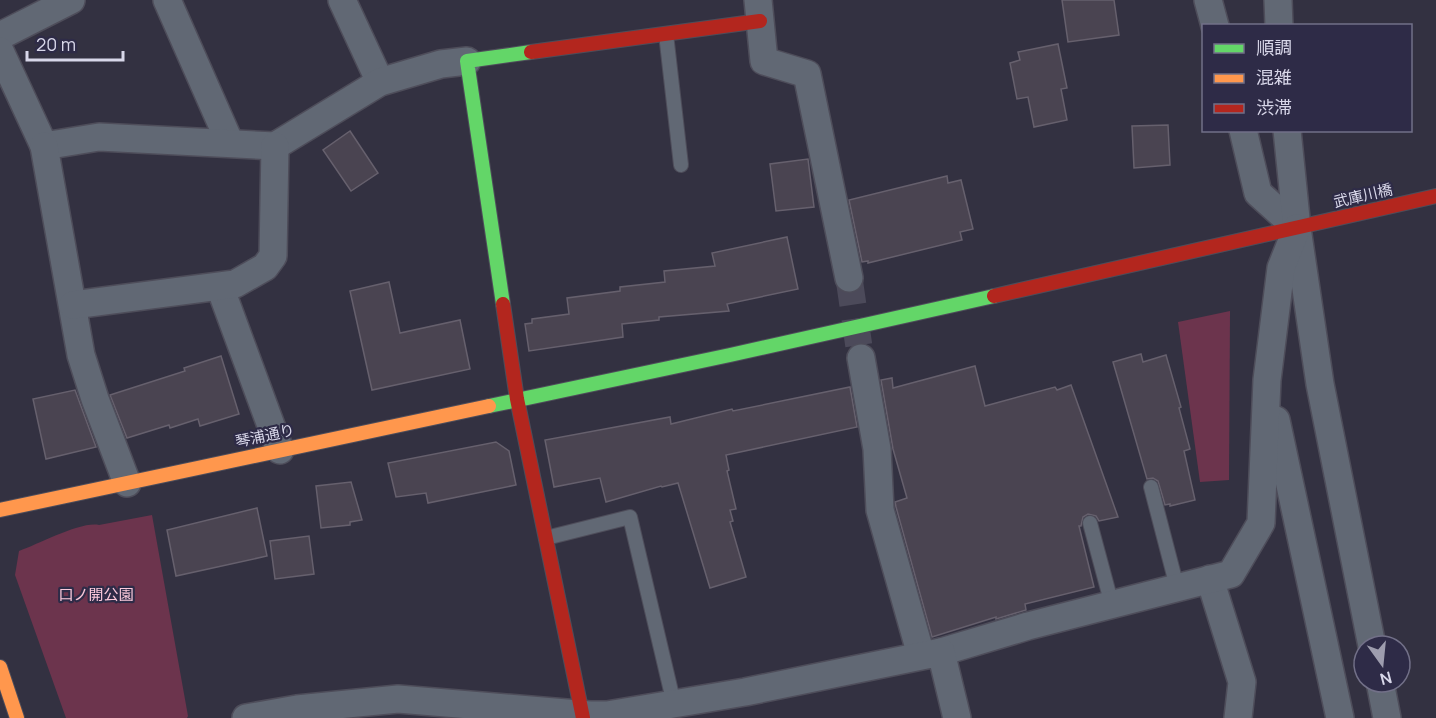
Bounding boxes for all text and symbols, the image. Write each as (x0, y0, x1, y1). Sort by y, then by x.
scale bar (27, 24, 123, 62)
legend (1202, 24, 1412, 132)
text: 20 m (36, 32, 76, 56)
text: 順調 (1256, 35, 1292, 59)
text: 混雑 (1256, 65, 1292, 89)
text: 渋滞 (1256, 95, 1292, 119)
street label: 武庫川橋 (1331, 179, 1394, 212)
street label: 琴浦通り (233, 419, 296, 452)
park label: 口ノ開公園 (58, 584, 134, 605)
north arrow (1352, 634, 1412, 694)
text: N (1377, 666, 1394, 691)

